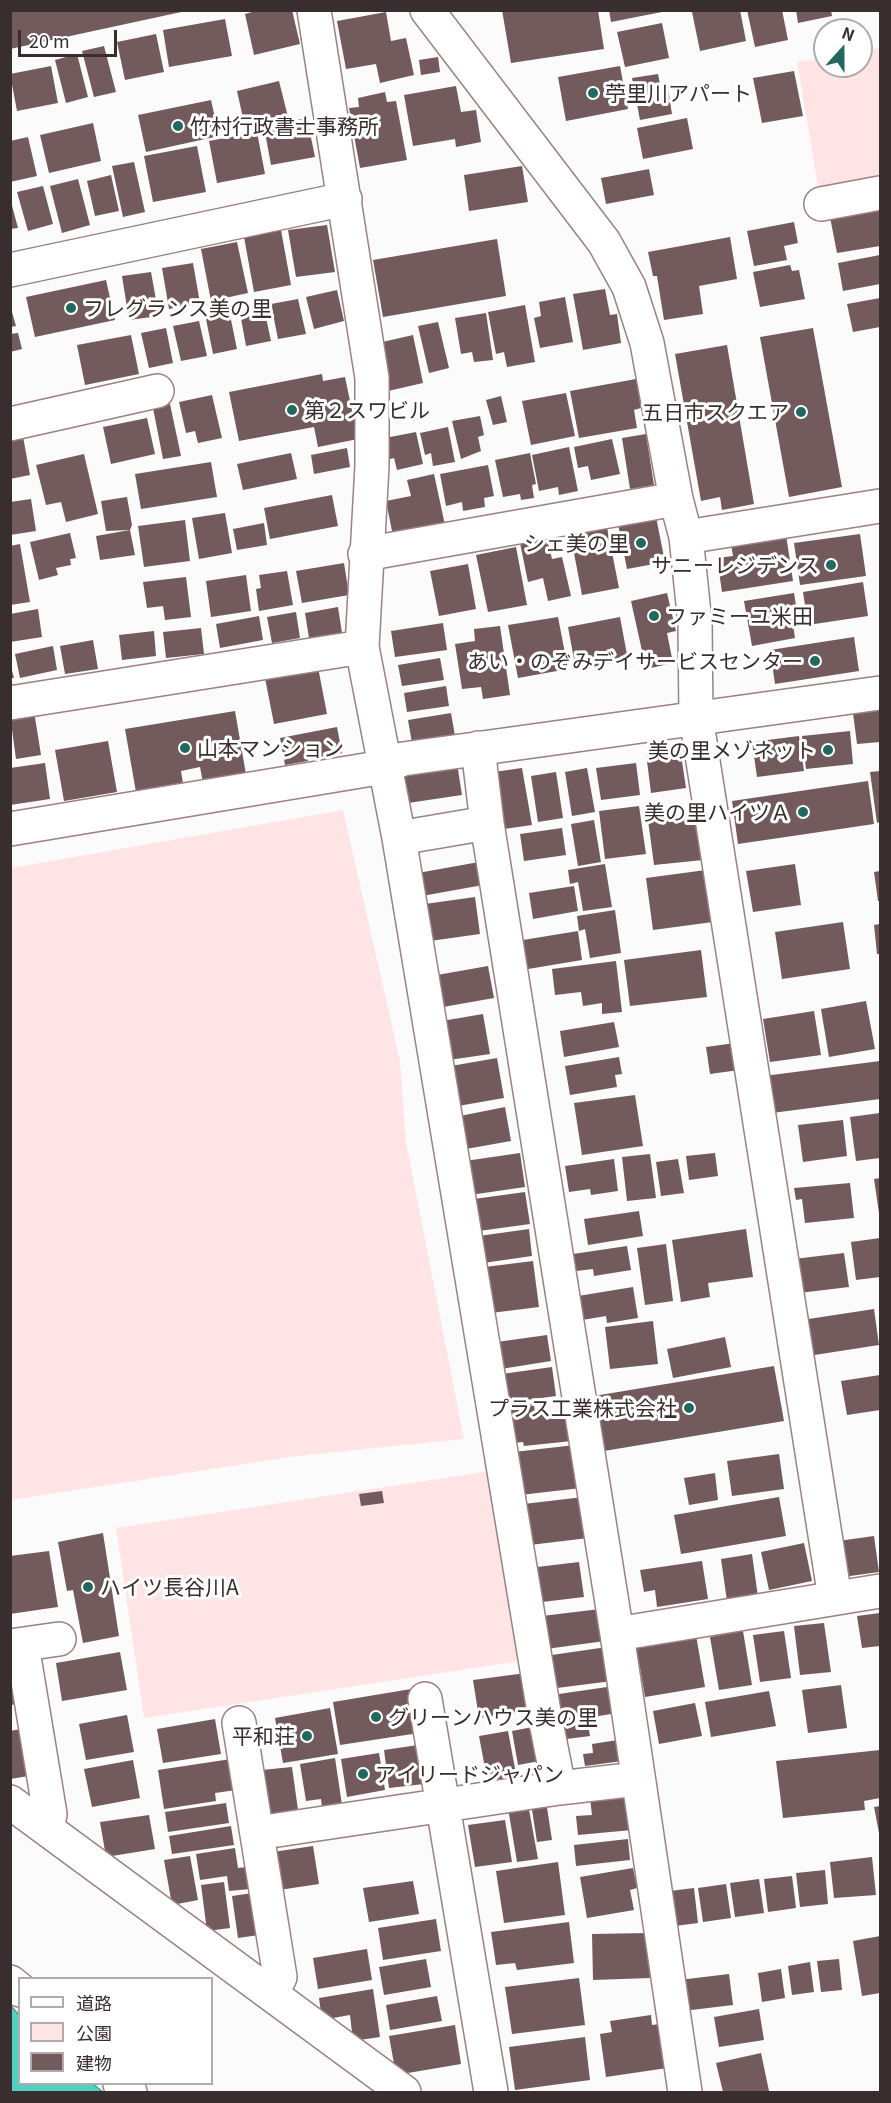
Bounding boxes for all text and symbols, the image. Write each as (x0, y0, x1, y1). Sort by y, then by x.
scale bar (21, 18, 120, 56)
north arrow (813, 18, 873, 78)
text: N (839, 20, 859, 46)
text: 20 m (29, 27, 70, 53)
place label: 苧里川アパート (605, 80, 752, 106)
marker: 苧里川アパート (586, 86, 600, 100)
place label: 竹村行政書士事務所 (190, 113, 379, 139)
marker: 竹村行政書士事務所 (171, 119, 185, 133)
place label: フレグランス美の里 (83, 295, 272, 321)
marker: フレグランス美の里 (64, 301, 78, 315)
place label: 第２スワビル (304, 397, 430, 423)
place label: 五日市スクエア (642, 399, 789, 425)
marker: 第２スワビル (285, 403, 299, 417)
marker: 五日市スクエア (794, 405, 808, 419)
place label: シェ美の里 (524, 530, 629, 556)
marker: シェ美の里 (634, 536, 648, 550)
place label: サニーレジデンス (651, 552, 819, 578)
marker: サニーレジデンス (824, 558, 838, 572)
place label: ファミーユ米田 (666, 603, 813, 629)
marker: ファミーユ米田 (647, 609, 661, 623)
place label: あい・のぞみデイサービスセンター (467, 648, 803, 674)
marker: あい・のぞみデイサービスセンター (808, 654, 822, 668)
place label: 山本マンション (197, 735, 344, 761)
place label: 美の里メゾネット (648, 737, 816, 763)
marker: 山本マンション (178, 741, 192, 755)
marker: 美の里メゾネット (821, 743, 835, 757)
place label: 美の里ハイツＡ (644, 799, 791, 825)
marker: 美の里ハイツＡ (796, 805, 810, 819)
place label: プラス工業株式会社 (488, 1395, 677, 1421)
marker: プラス工業株式会社 (682, 1401, 696, 1415)
place label: ハイツ長谷川A (100, 1574, 239, 1600)
marker: ハイツ長谷川A (81, 1580, 95, 1594)
place label: グリーンハウス美の里 (388, 1704, 598, 1730)
marker: グリーンハウス美の里 (369, 1710, 383, 1724)
place label: 平和荘 (232, 1723, 295, 1749)
marker: 平和荘 (300, 1729, 314, 1743)
place label: アイリードジャパン (375, 1761, 564, 1787)
marker: アイリードジャパン (356, 1767, 370, 1781)
legend (18, 1977, 213, 2085)
text: 道路 (76, 1989, 112, 2015)
text: 公園 (76, 2019, 112, 2045)
text: 建物 (76, 2049, 112, 2075)

